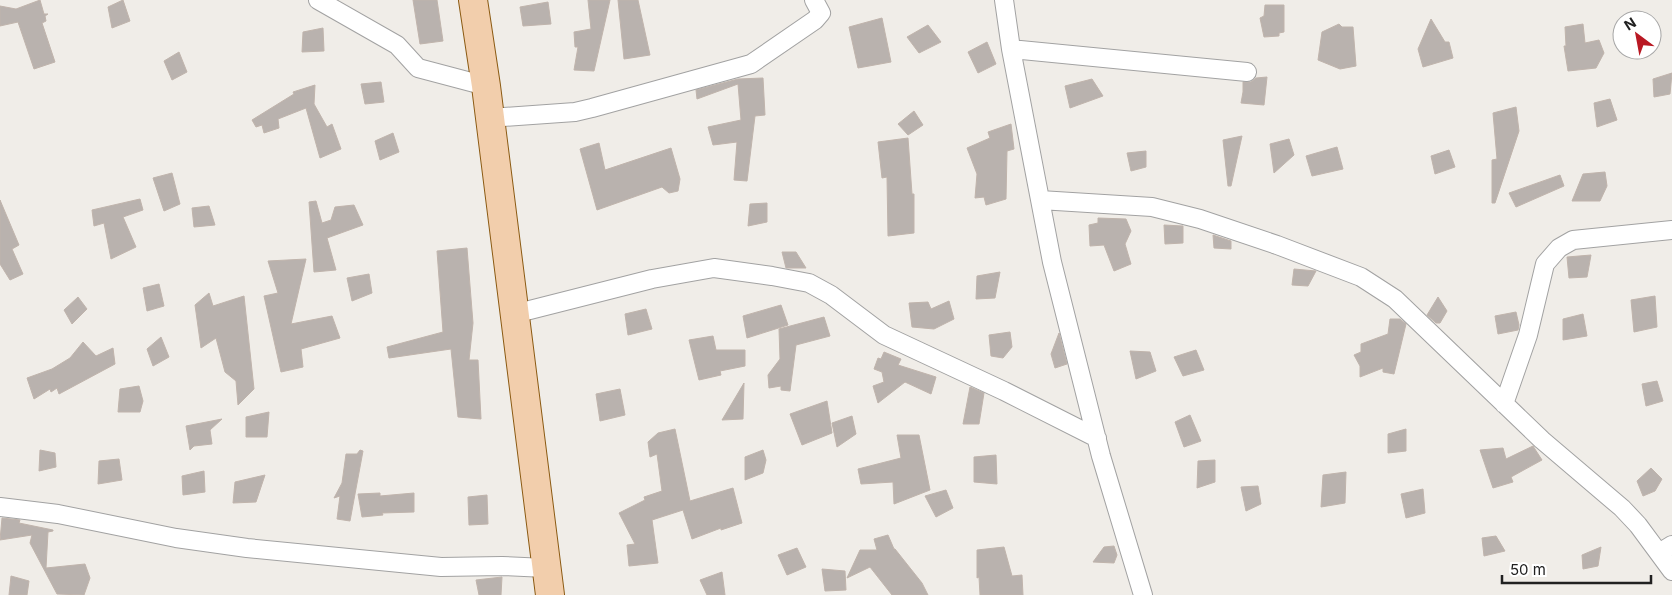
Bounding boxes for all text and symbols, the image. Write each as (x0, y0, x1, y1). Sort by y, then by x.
north arrow (1612, 10, 1662, 60)
text: N (1621, 14, 1639, 34)
scale bar (1502, 552, 1651, 584)
text: 50 m (1510, 560, 1546, 579)

